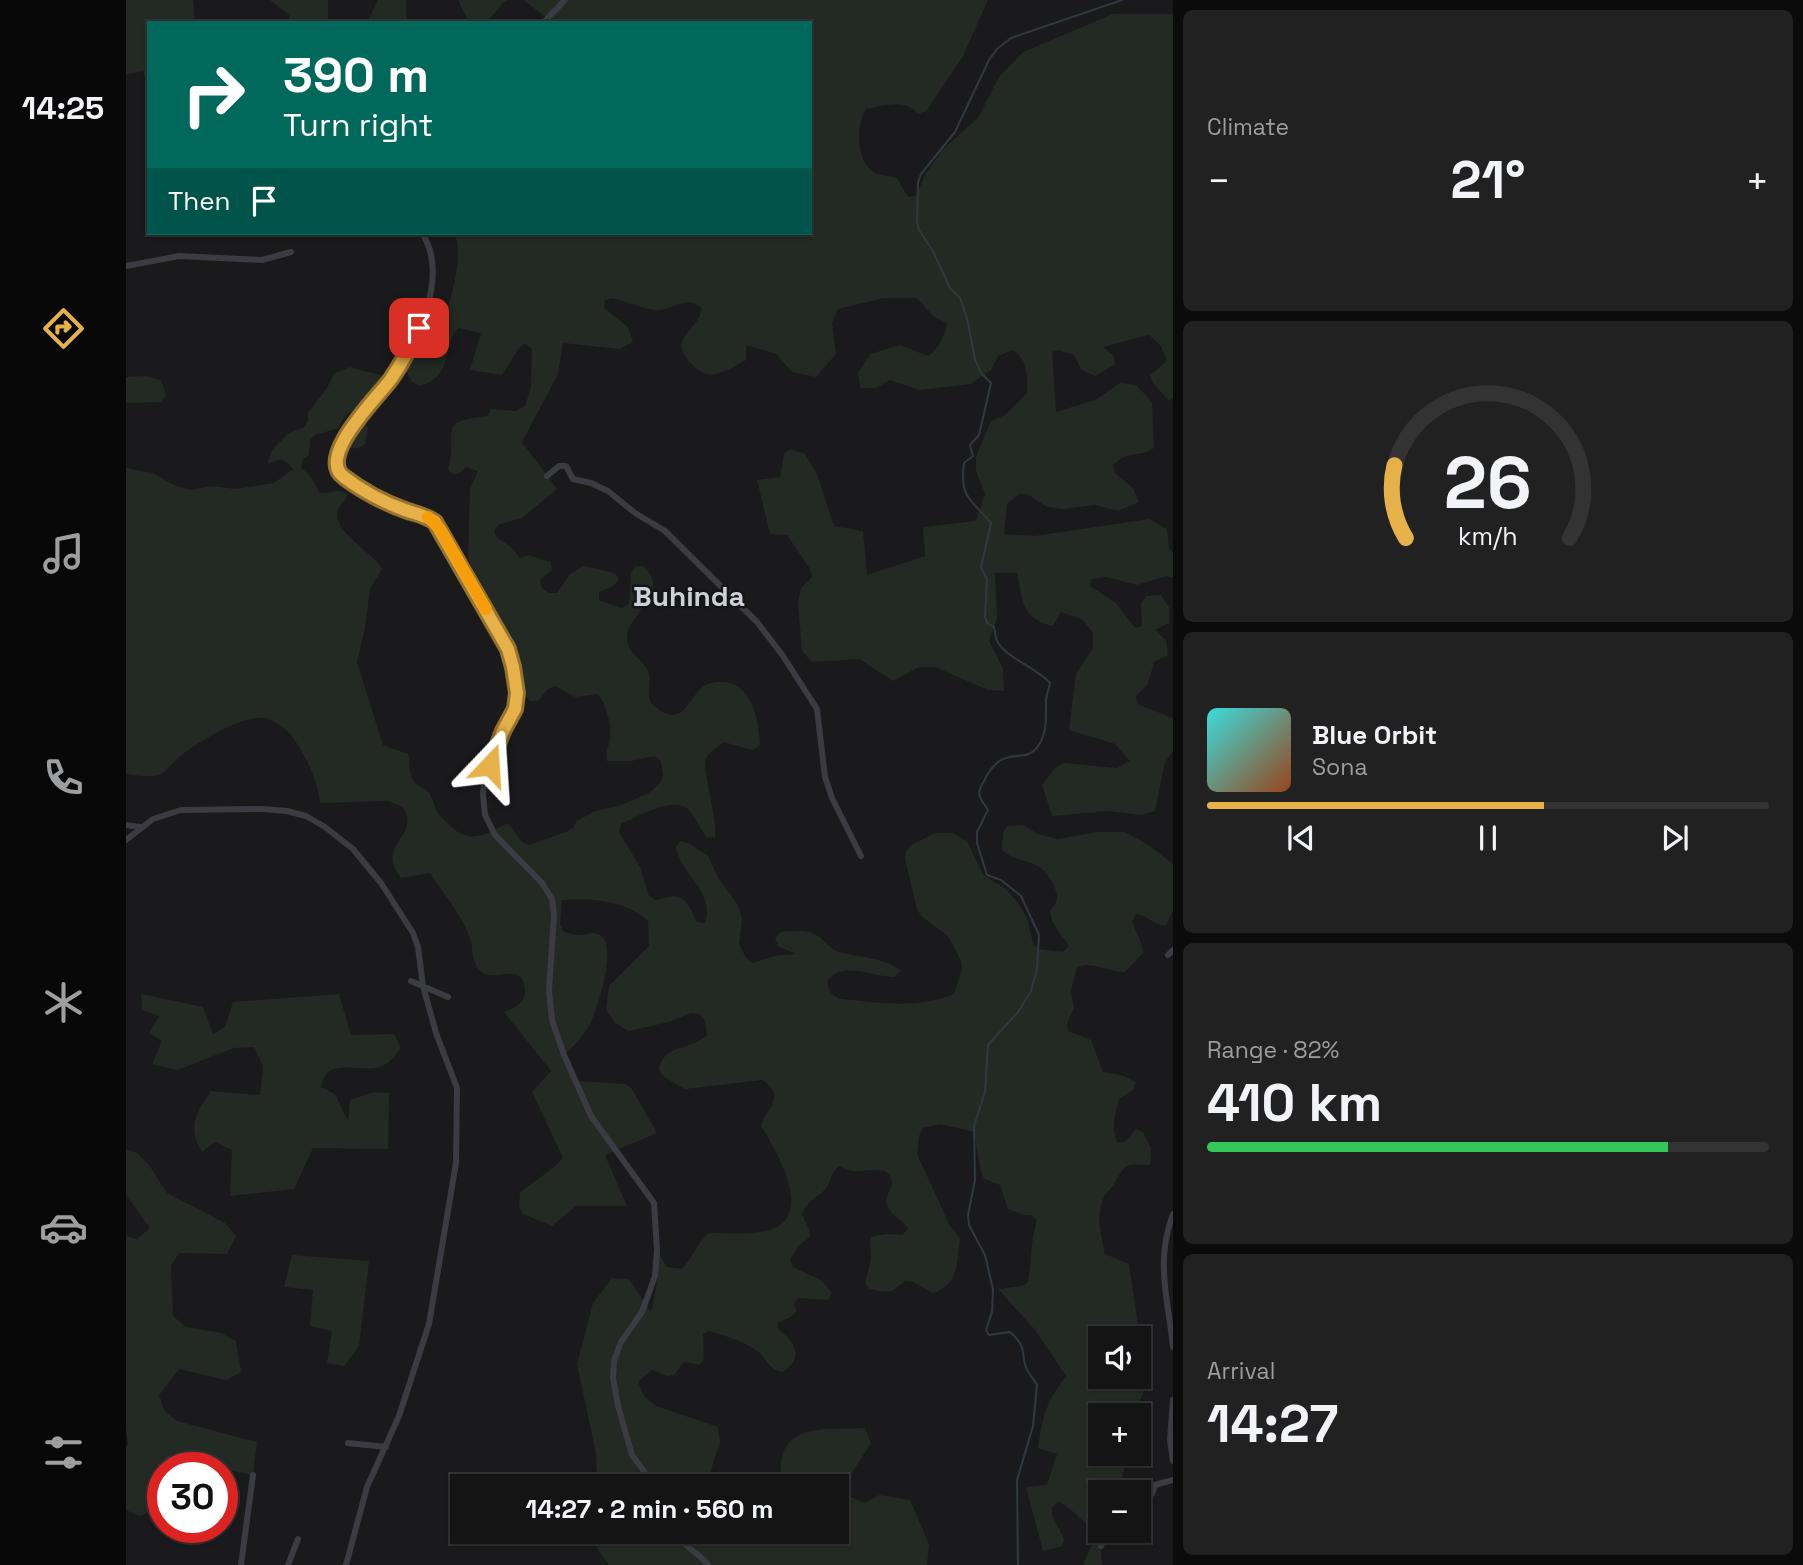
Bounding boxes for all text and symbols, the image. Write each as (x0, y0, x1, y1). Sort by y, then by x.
text: 390 m (283, 44, 429, 106)
icon: right (168, 49, 259, 140)
text: 14:25 (22, 88, 104, 128)
text: Turn right (283, 105, 433, 145)
text: Climate (1207, 112, 1289, 142)
text: 21° (1451, 147, 1525, 213)
text: − (1207, 157, 1231, 205)
text: + (1745, 157, 1769, 205)
icon: arrive (245, 182, 283, 220)
text: Then (168, 184, 231, 218)
pin (389, 298, 449, 358)
icon: directions (39, 304, 88, 353)
icon: arrive (400, 309, 438, 347)
text: 26 (1444, 436, 1532, 529)
text: km/h (1458, 519, 1518, 551)
icon: music (39, 529, 88, 578)
district label: Buhinda (633, 578, 745, 614)
text: Blue Orbit (1312, 718, 1437, 752)
position arrow (453, 728, 527, 802)
text: Sona (1312, 752, 1368, 782)
icon: phone (39, 753, 88, 802)
icon: previous (1282, 819, 1320, 857)
icon: pause (1469, 819, 1507, 857)
icon: next (1656, 819, 1694, 857)
icon: climate (39, 978, 88, 1027)
text: Range · 82% (1207, 1035, 1339, 1065)
text: 410 km (1207, 1070, 1382, 1136)
icon: car (39, 1203, 88, 1252)
map controls (1088, 1326, 1151, 1543)
button: sound (1088, 1326, 1151, 1389)
text: Arrival (1207, 1356, 1275, 1386)
text: 14:27 (1207, 1391, 1338, 1457)
button: + (1088, 1403, 1151, 1466)
icon: filters (39, 1428, 88, 1477)
speed limit sign: 30 (147, 1452, 238, 1543)
button: − (1088, 1480, 1151, 1543)
text: 14:27 · 2 min · 560 m (526, 1492, 773, 1526)

